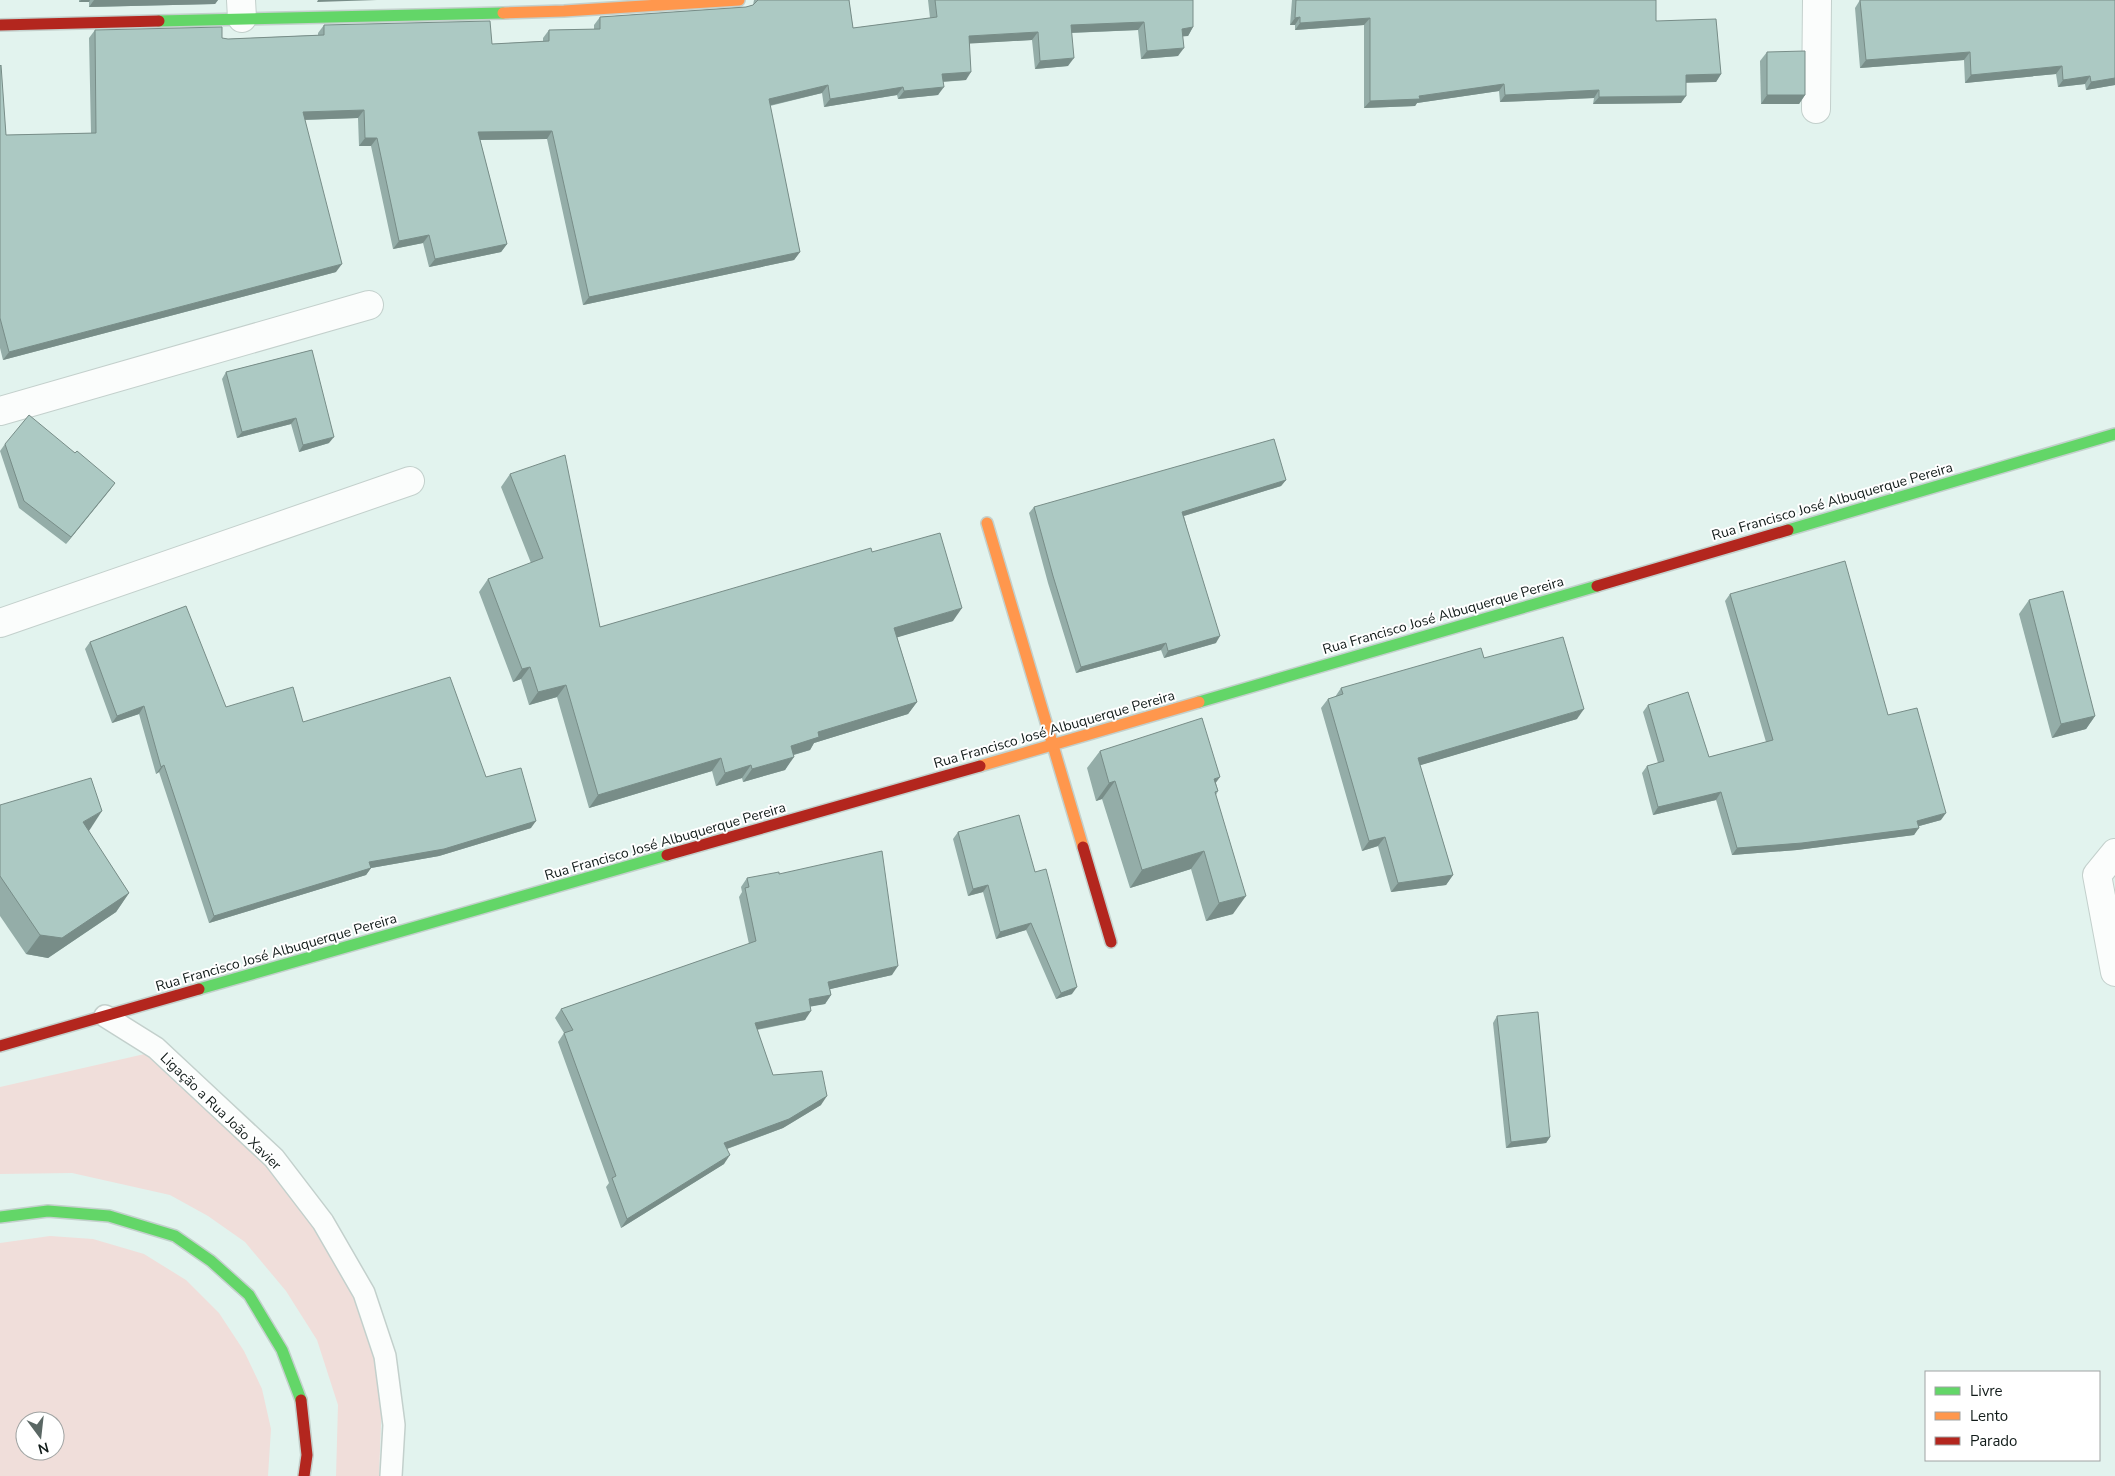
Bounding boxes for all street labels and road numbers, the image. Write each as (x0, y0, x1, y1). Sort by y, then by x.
street label: Rua Francisco José Albuquerque Pereira (1709, 458, 1955, 545)
street label: Rua Francisco José Albuquerque Pereira (1320, 572, 1566, 659)
street label: Rua Francisco José Albuquerque Pereira (931, 686, 1177, 773)
street label: Rua Francisco José Albuquerque Pereira (542, 798, 788, 885)
street label: Rua Francisco José Albuquerque Pereira (153, 909, 399, 996)
street label: Ligação a Rua João Xavier (156, 1048, 285, 1174)

